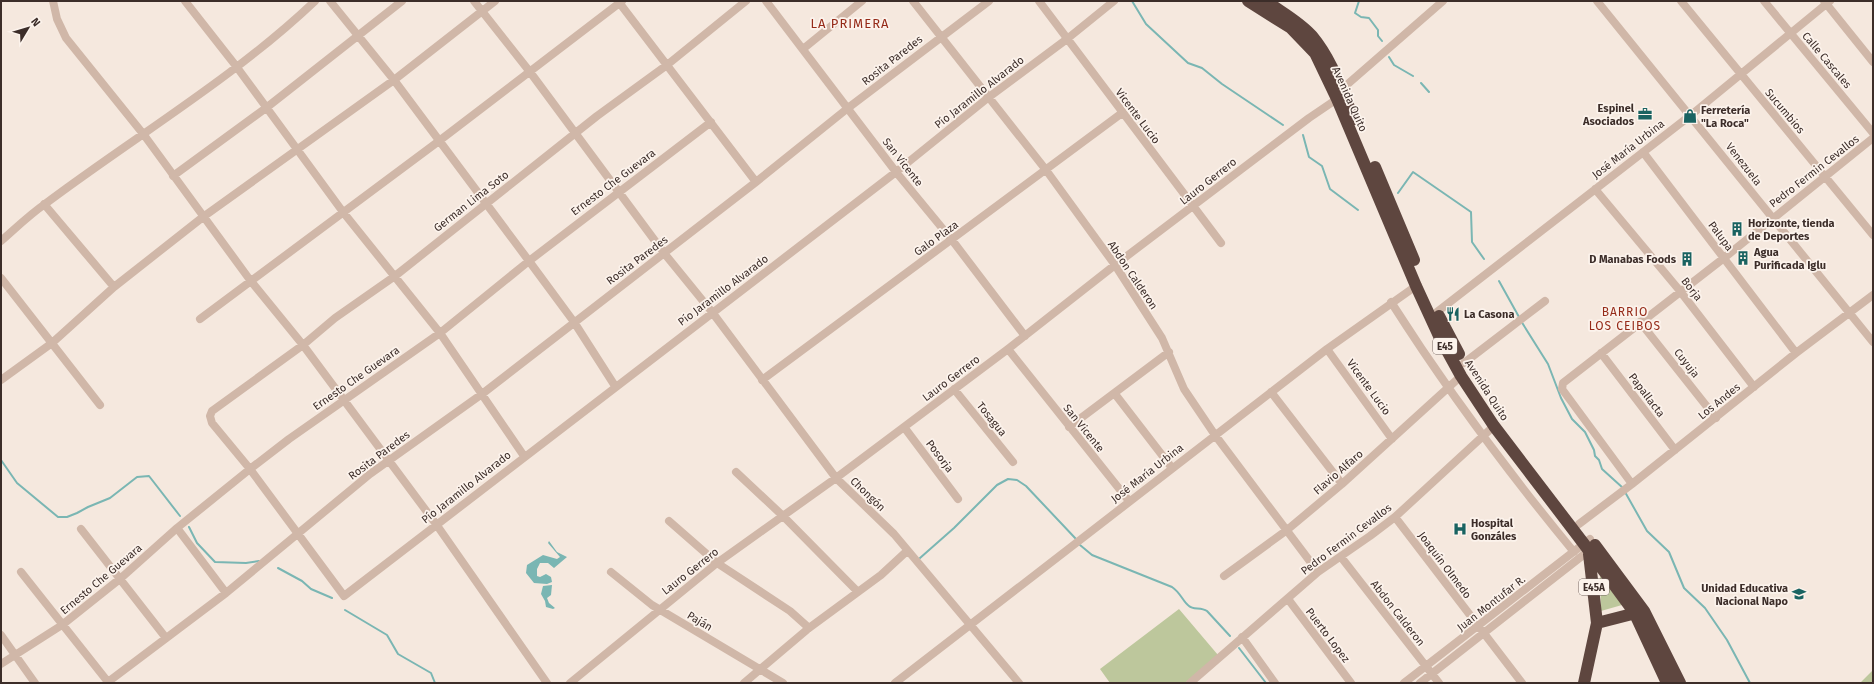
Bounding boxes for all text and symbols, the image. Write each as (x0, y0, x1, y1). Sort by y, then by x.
north arrow (8, 8, 48, 48)
text: N (28, 15, 43, 29)
district label: LA PRIMERA (810, 16, 890, 31)
street label: Calle Cascales (1799, 29, 1854, 91)
street label: Rosita Paredes (859, 33, 925, 88)
street label: Pío Jaramillo Alvarado (932, 53, 1027, 131)
street label: Avenida Quito (1329, 65, 1370, 134)
street label: Vicente Lucio (1113, 86, 1163, 147)
street label: Sucumbios (1762, 86, 1807, 136)
place label: Espinel Asociados (1582, 102, 1635, 128)
place label: Ferretería "La Roca" (1701, 104, 1750, 130)
office icon: Espinel Asociados (1637, 106, 1653, 122)
shop icon: Ferretería "La Roca" (1682, 108, 1698, 124)
street label: José María Urbina (1590, 117, 1667, 182)
street label: Pedro Fermin Cevallos (1767, 132, 1862, 210)
street label: San Vicente (880, 136, 926, 189)
street label: Venezuela (1723, 140, 1764, 188)
street label: Ernesto Che Guevara (568, 146, 658, 218)
street label: Lauro Gerrero (1177, 155, 1239, 208)
street label: German Lima Soto (431, 168, 511, 235)
place label: Horizonte, tienda de Deportes (1748, 217, 1835, 243)
street label: Galo Plaza (912, 218, 961, 259)
street label: Palupa (1705, 219, 1736, 254)
building icon: Horizonte, tienda de Deportes (1729, 221, 1745, 237)
street label: Rosita Paredes (604, 233, 671, 288)
street label: Abdon Calderon (1105, 239, 1160, 312)
place label: Agua Purificada Iglu (1753, 246, 1826, 272)
building icon: Agua Purificada Iglu (1735, 250, 1751, 266)
building icon: D Manabas Foods (1679, 251, 1695, 267)
street label: Pío Jaramillo Alvarado (676, 252, 771, 329)
place label: D Manabas Foods (1589, 253, 1677, 266)
street label: Borja (1678, 275, 1705, 304)
district label: BARRIO LOS CEIBOS (1589, 305, 1661, 333)
restaurant icon: La Casona (1445, 306, 1461, 322)
place label: La Casona (1464, 308, 1514, 321)
road number: E45 (1433, 338, 1457, 354)
street label: Ernesto Che Guevara (311, 344, 402, 413)
street label: Cuyuja (1671, 346, 1702, 380)
street label: Lauro Gerrero (920, 353, 983, 404)
street label: Vicente Lucio (1344, 357, 1393, 418)
street label: Avenida Quito (1462, 357, 1511, 423)
street label: Papallacta (1626, 371, 1667, 420)
street label: Los Andes (1696, 381, 1743, 422)
street label: Tosagua (974, 400, 1009, 439)
street label: San Vicente (1060, 402, 1107, 455)
street label: Rosita Paredes (346, 428, 413, 483)
street label: Posorja (923, 438, 956, 475)
street label: José María Urbina (1109, 441, 1186, 506)
street label: Flavio Alfaro (1311, 447, 1366, 497)
street label: Pío Jaramillo Alvarado (419, 448, 514, 526)
street label: Chongón (847, 474, 888, 514)
street label: Pedro Fermin Cevallos (1298, 501, 1394, 578)
place label: Hospital Gonzáles (1471, 517, 1517, 543)
hospital icon: Hospital Gonzáles (1452, 521, 1468, 537)
street label: Joaquín Olmedo (1415, 529, 1474, 601)
street label: Ernesto Che Guevara (58, 541, 145, 617)
street label: Lauro Gerrero (659, 545, 721, 598)
street label: Juan Montufar R. (1455, 573, 1528, 634)
street label: Abdon Calderon (1368, 578, 1427, 649)
road number: E45A (1579, 579, 1609, 595)
place label: Unidad Educativa Nacional Napo (1701, 582, 1789, 608)
school or university icon: Unidad Educativa Nacional Napo (1791, 586, 1807, 602)
street label: Puerto Lopez (1303, 606, 1352, 665)
street label: Paján (685, 609, 715, 634)

